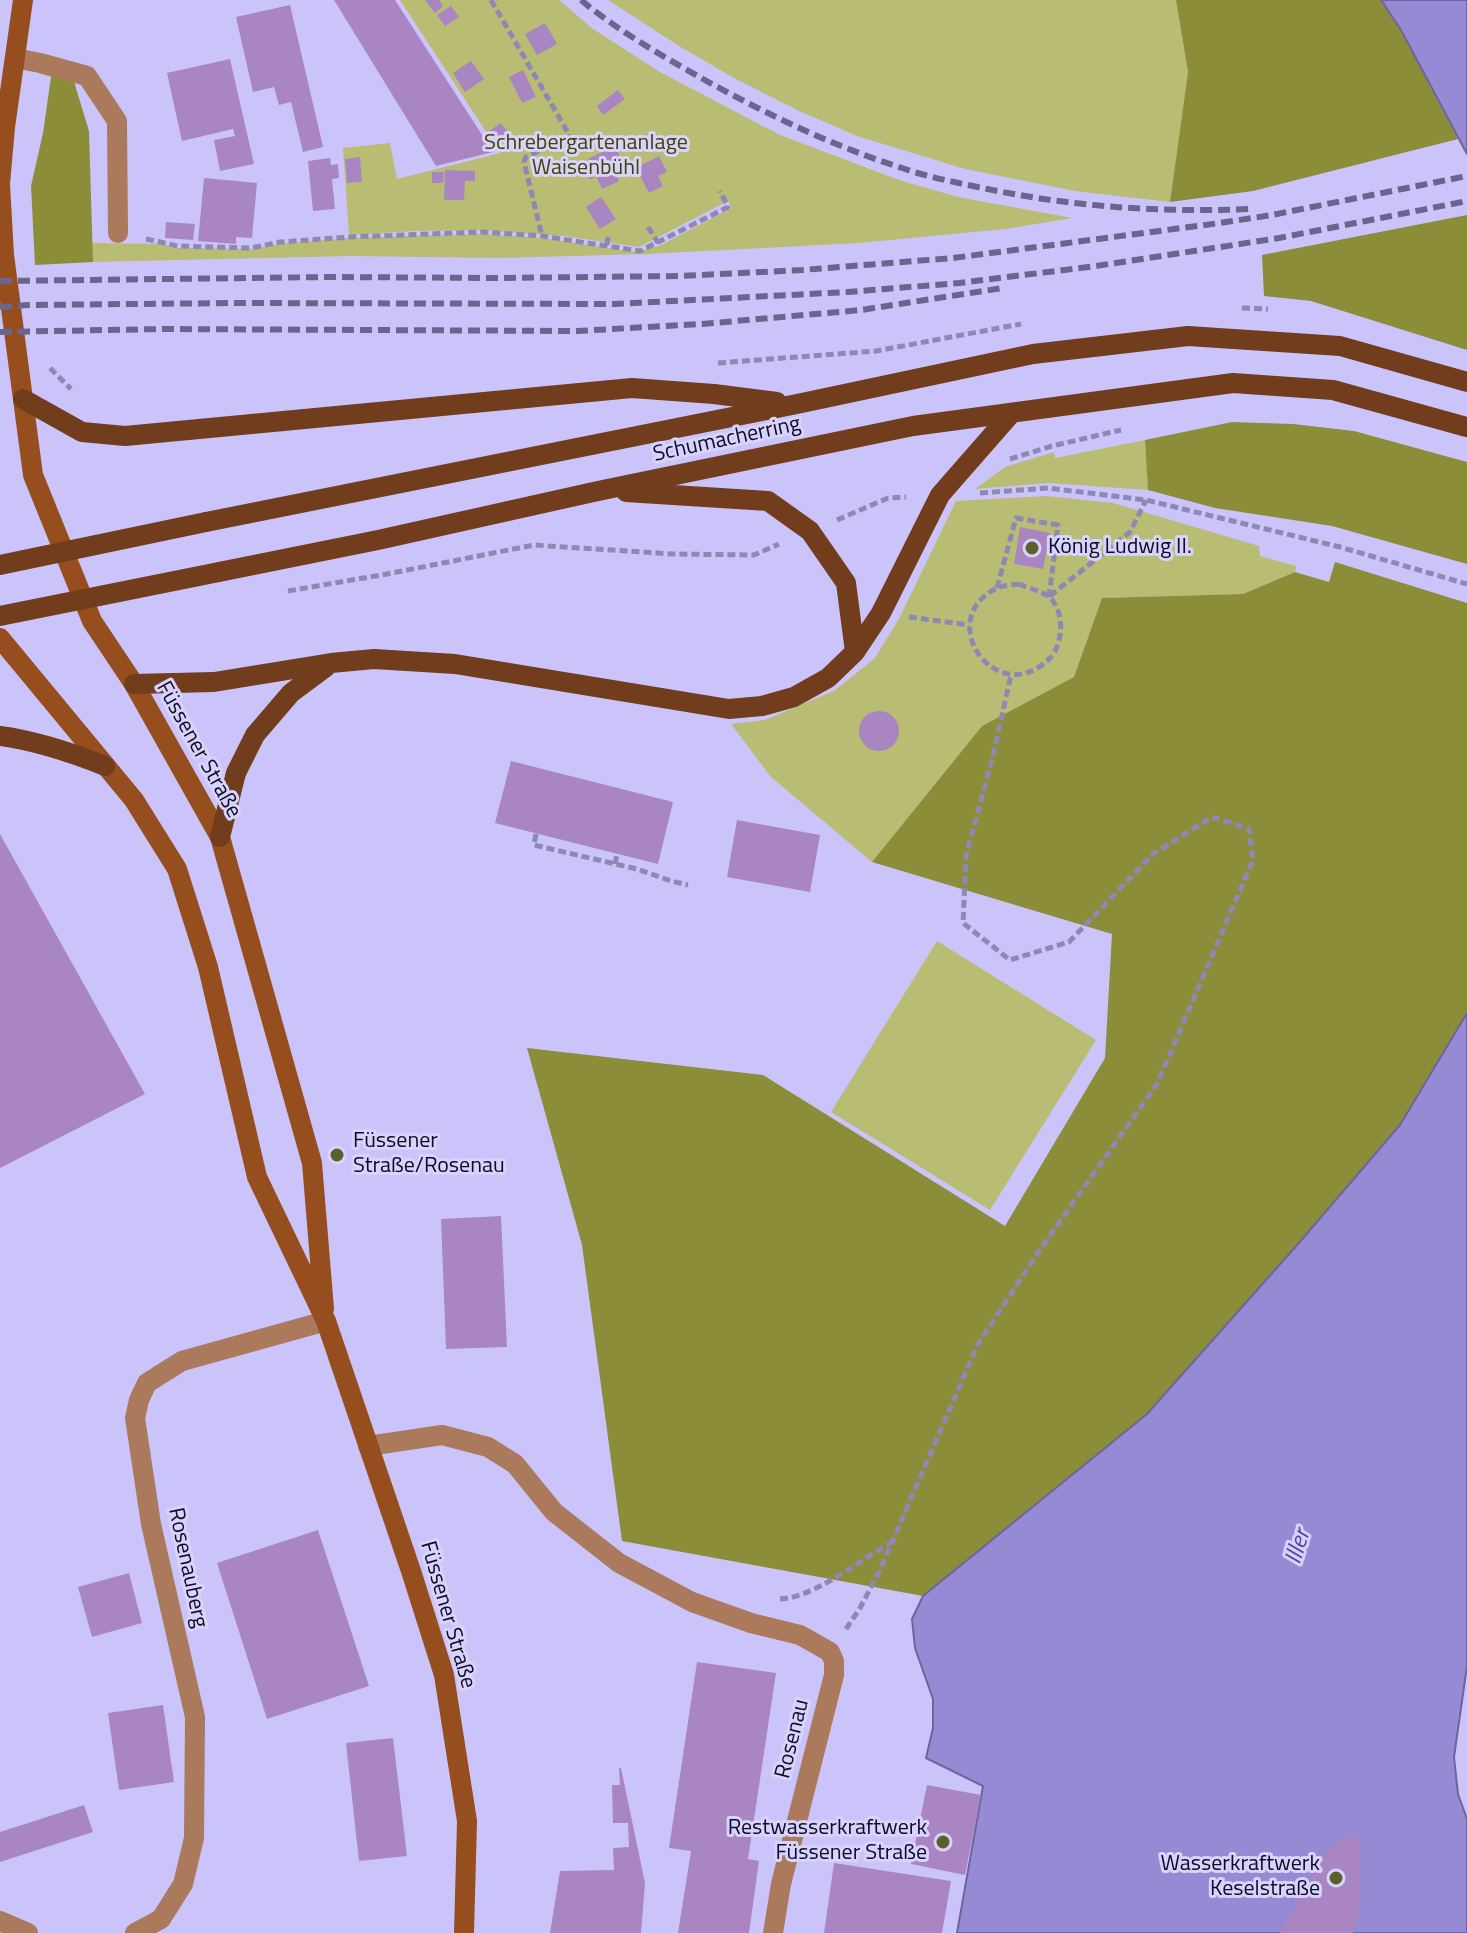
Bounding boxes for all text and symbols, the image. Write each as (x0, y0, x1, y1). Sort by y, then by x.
park label: Schrebergartenanlage Waisenbühl (484, 131, 688, 182)
street label: Schumacherring (651, 411, 803, 469)
place label: König Ludwig II. (1048, 535, 1192, 561)
marker: König Ludwig II. (1023, 539, 1041, 557)
street label: Füssener Straße (150, 677, 246, 823)
place label: Füssener Straße/Rosenau (353, 1129, 505, 1180)
marker: Füssener Straße/Rosenau (328, 1146, 346, 1164)
street label: Rosenauberg (161, 1505, 213, 1631)
water label: Iller (1280, 1526, 1318, 1568)
street label: Füssener Straße (413, 1538, 481, 1692)
street label: Rosenau (770, 1697, 816, 1781)
place label: Restwasserkraftwerk Füssener Straße (728, 1816, 927, 1868)
marker: Restwasserkraftwerk Füssener Straße (934, 1833, 952, 1851)
place label: Wasserkraftwerk Keselstraße (1161, 1852, 1320, 1904)
marker: Wasserkraftwerk Keselstraße (1327, 1869, 1345, 1887)

